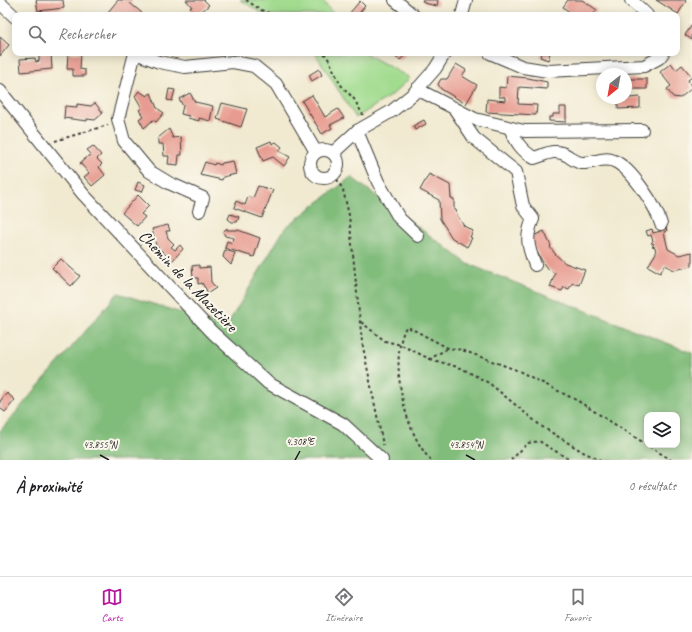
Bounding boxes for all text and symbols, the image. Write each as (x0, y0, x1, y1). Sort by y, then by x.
search box (12, 12, 680, 56)
icon: search (26, 23, 48, 45)
text: Rechercher (58, 25, 116, 44)
north arrow (596, 68, 632, 104)
street label: Chemin de la Mazetière (134, 226, 243, 337)
map controls (644, 412, 680, 448)
button: layers (644, 412, 680, 448)
text: 4.308°E (286, 435, 316, 448)
text: 43.855°N (83, 438, 119, 451)
text: 43.854°N (449, 438, 485, 451)
text: À proximité (16, 476, 81, 497)
text: 0 résultats (628, 478, 676, 494)
tab: Carte (101, 586, 123, 624)
tab: Itinéraire (325, 586, 362, 624)
tab: Favoris (564, 586, 591, 624)

